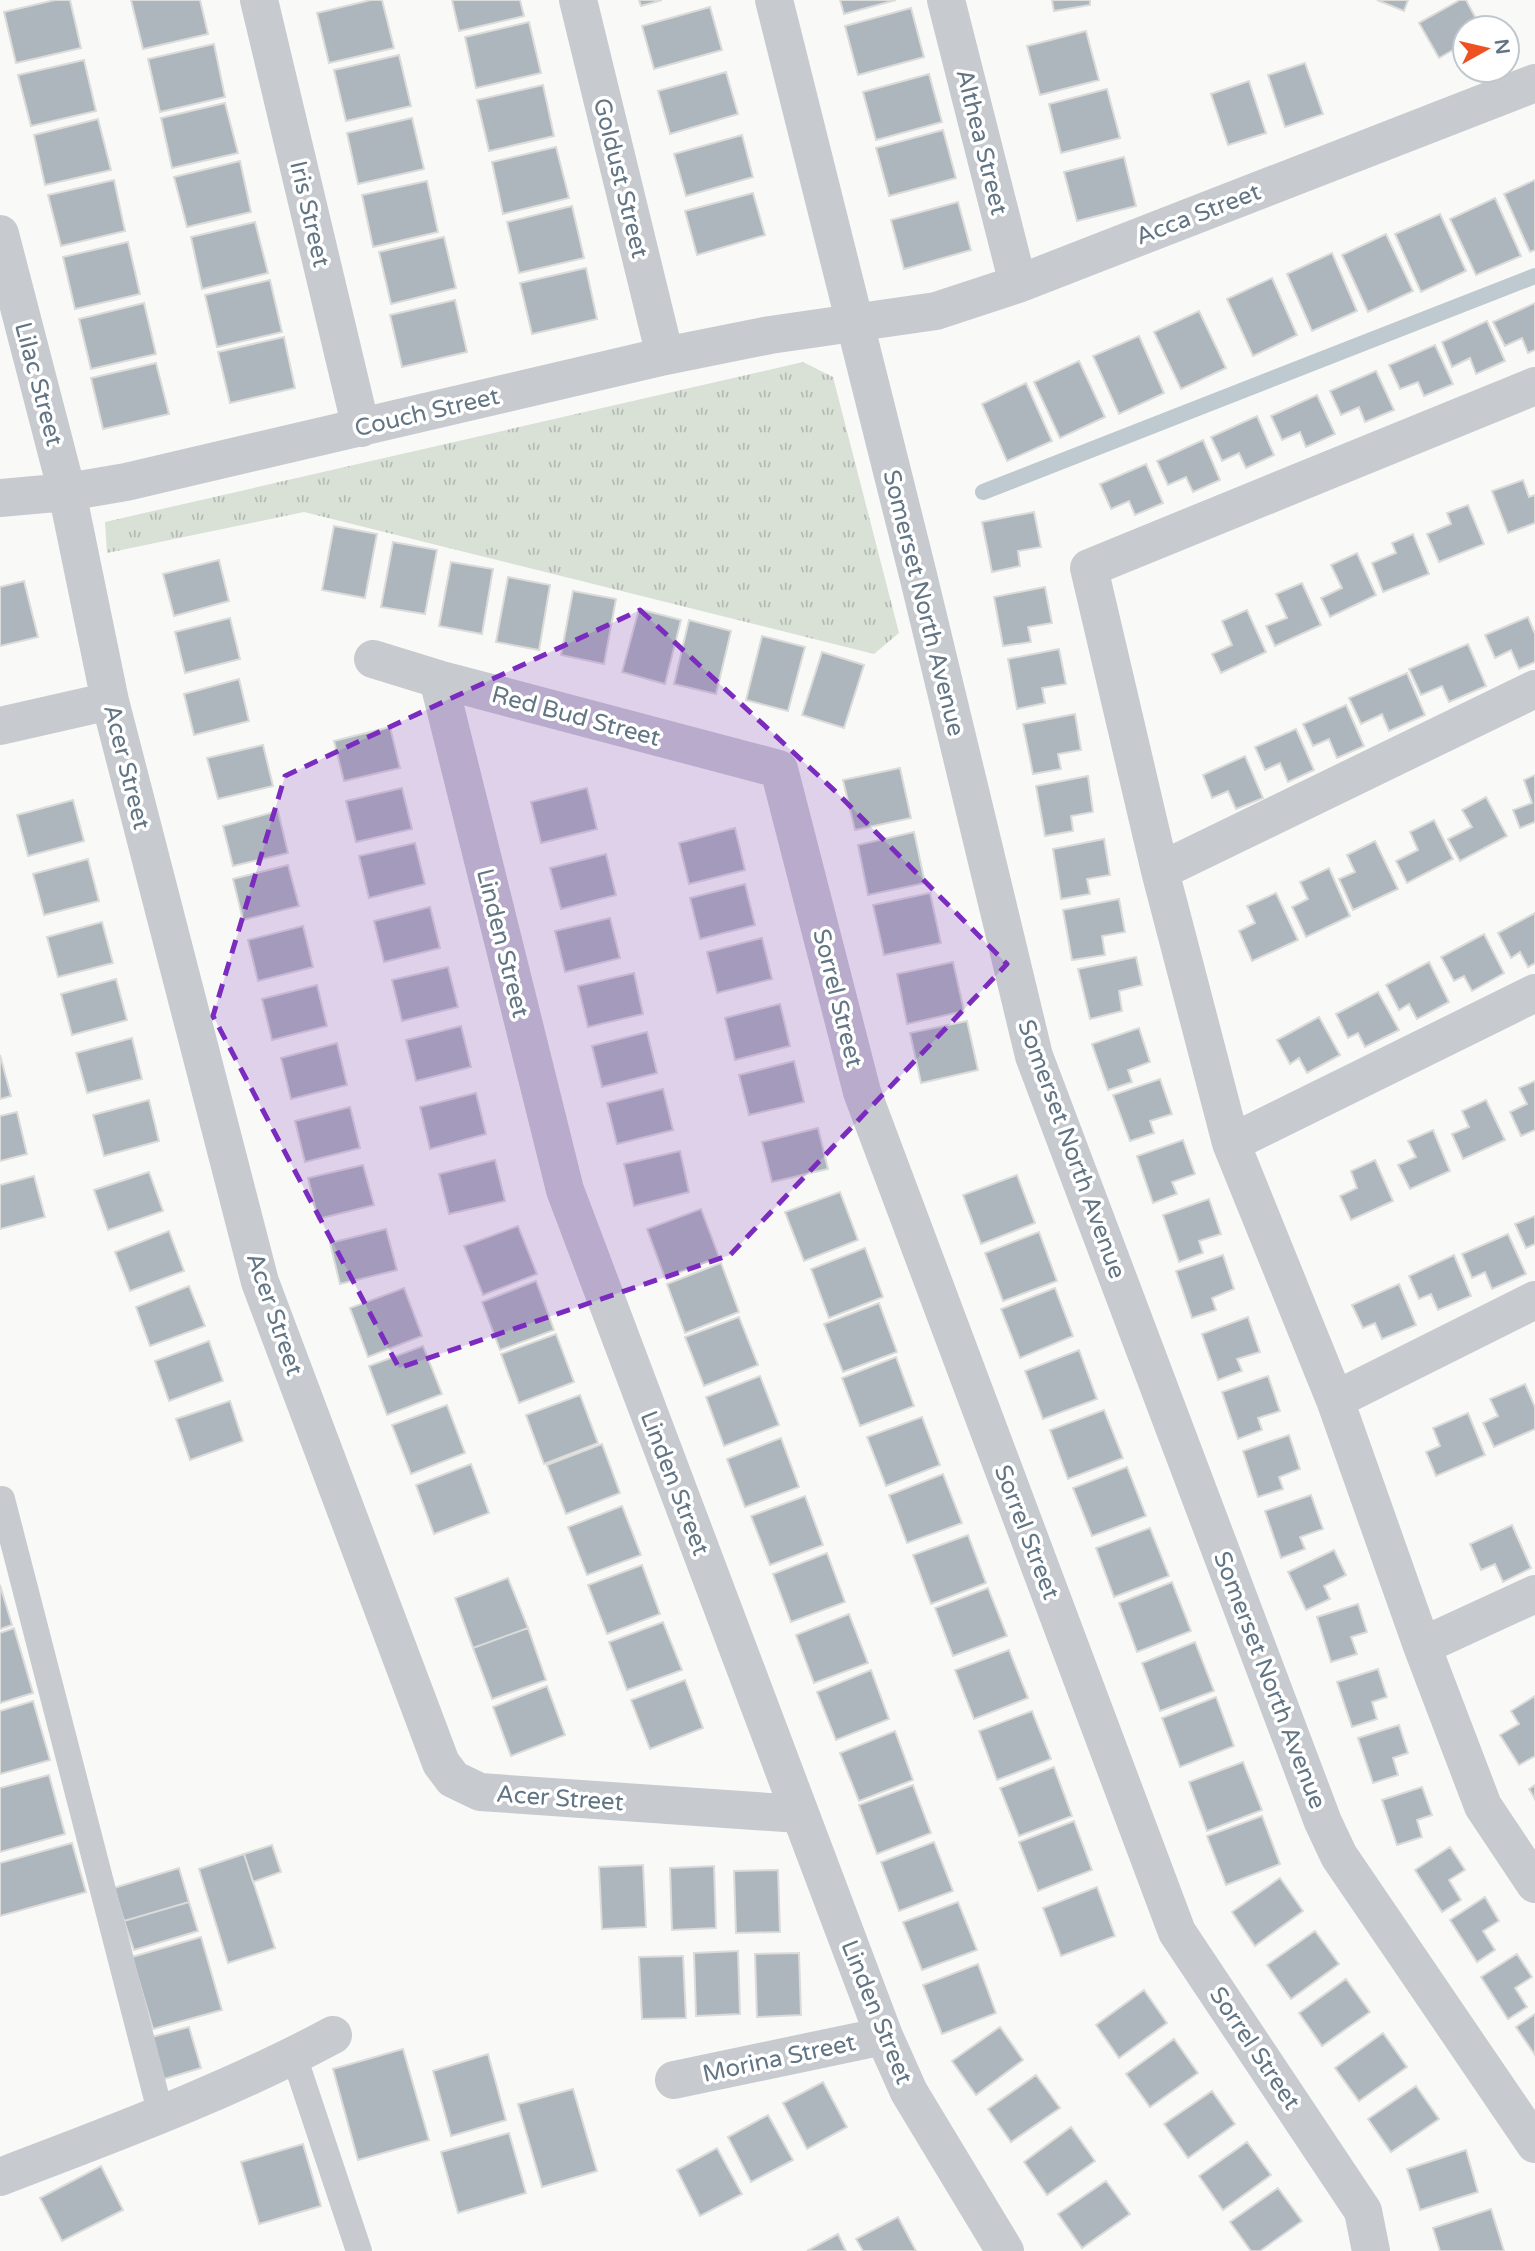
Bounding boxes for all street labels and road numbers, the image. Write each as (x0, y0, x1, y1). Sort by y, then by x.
street label: Althea Street (949, 66, 1014, 218)
street label: Goldust Street (587, 95, 654, 261)
street label: Iris Street (283, 158, 336, 270)
street label: Acca Street (1132, 177, 1265, 252)
street label: Lilac Street (8, 319, 69, 449)
street label: Couch Street (352, 382, 502, 443)
street label: Somerset North Avenue (876, 467, 971, 739)
street label: Red Bud Street (489, 680, 663, 753)
street label: Acer Street (97, 702, 156, 833)
street label: Linden Street (470, 866, 535, 1021)
street label: Sorrel Street (806, 926, 869, 1070)
street label: Somerset North Avenue (1011, 1016, 1132, 1283)
street label: Acer Street (240, 1249, 309, 1379)
street label: Linden Street (634, 1407, 715, 1560)
street label: Sorrel Street (988, 1461, 1065, 1604)
street label: Somerset North Avenue (1207, 1547, 1332, 1813)
street label: Acer Street (495, 1780, 625, 1817)
street label: Linden Street (835, 1936, 919, 2088)
street label: Sorrel Street (1203, 1981, 1306, 2115)
street label: Morina Street (700, 2028, 858, 2089)

